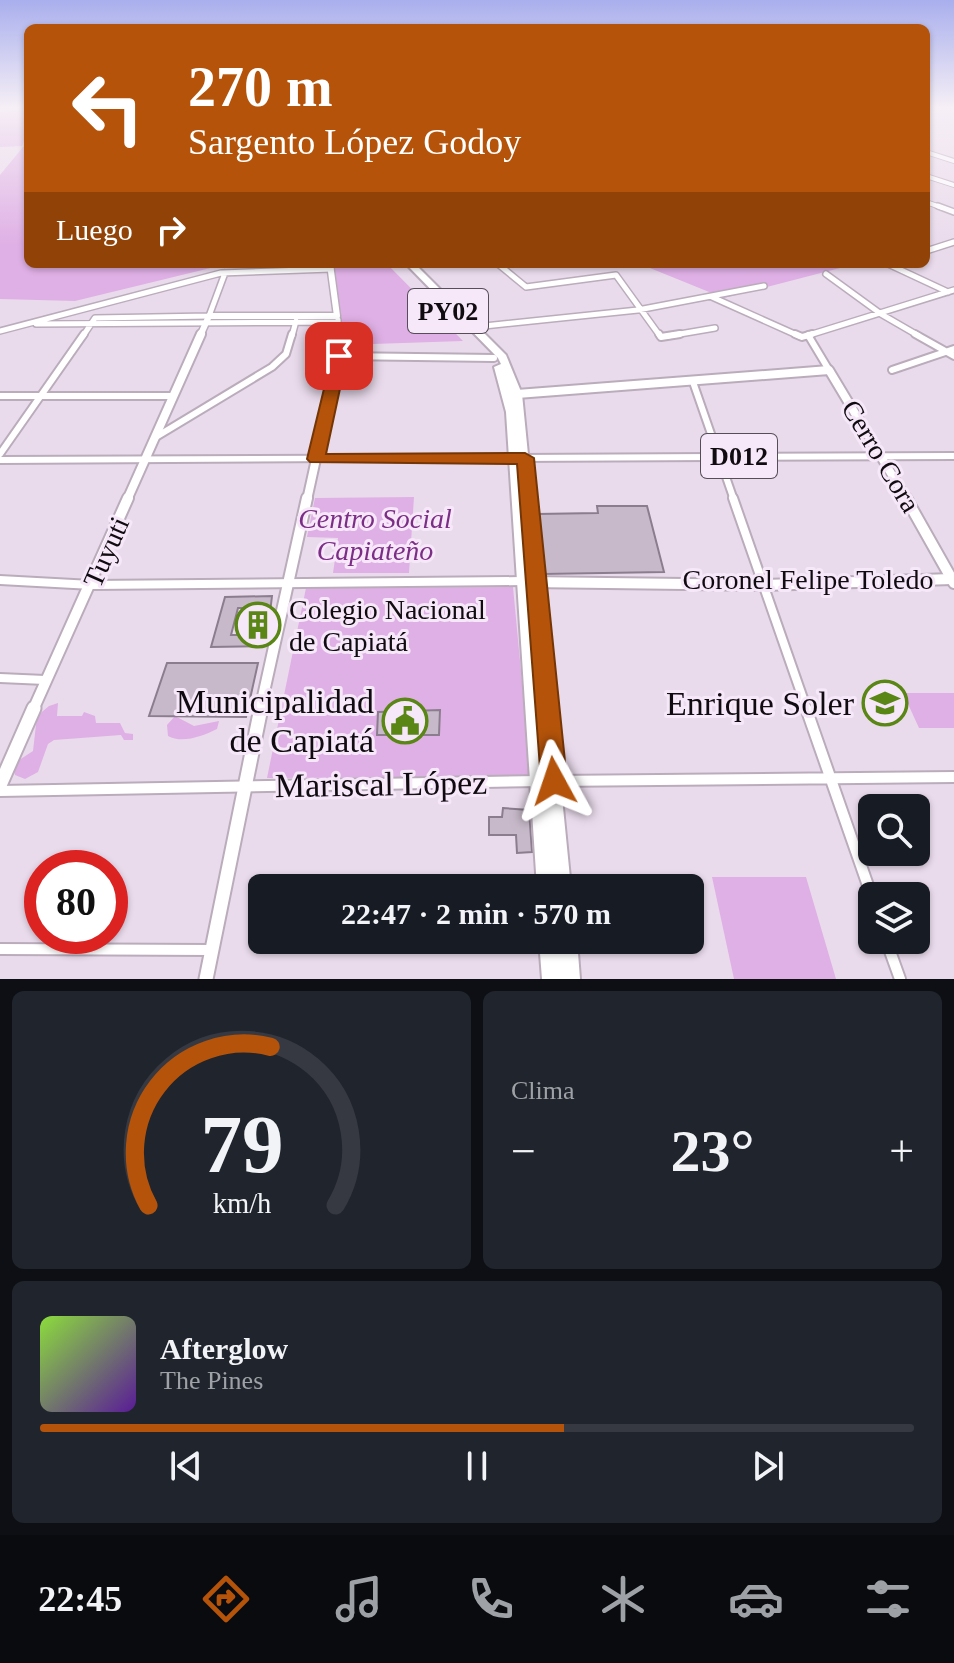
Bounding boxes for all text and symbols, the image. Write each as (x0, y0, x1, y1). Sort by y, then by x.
icon: left (56, 56, 160, 160)
text: 270 m (188, 56, 333, 118)
text: Sargento López Godoy (188, 122, 521, 162)
icon: right (149, 208, 193, 252)
text: Luego (56, 213, 133, 246)
road number: PY02 (408, 289, 488, 333)
pin (305, 322, 373, 390)
icon: arrive (317, 334, 361, 378)
street label: Cerro Cora (835, 394, 927, 518)
road number: D012 (701, 434, 777, 478)
park label: Centro Social Capiateño (298, 503, 452, 566)
street label: Tuyuti (77, 512, 135, 592)
street label: Coronel Felipe Toledo (682, 564, 934, 595)
place label: Colegio Nacional de Capiatá (289, 594, 486, 657)
building icon: Colegio Nacional de Capiatá (234, 601, 282, 649)
school or university icon: Enrique Soler (861, 679, 909, 727)
place label: Municipalidad de Capiatá (176, 683, 374, 759)
place label: Enrique Soler (666, 685, 855, 722)
public building icon: Municipalidad de Capiatá (381, 697, 429, 745)
position arrow (512, 739, 596, 823)
street label: Mariscal López (274, 764, 488, 804)
map controls (858, 794, 930, 954)
button: search (858, 794, 930, 866)
speed limit sign: 80 (24, 850, 128, 954)
button: layers (858, 882, 930, 954)
text: 22:47 · 2 min · 570 m (341, 897, 611, 930)
text: Clima (511, 1076, 575, 1105)
text: 79 (200, 1098, 283, 1190)
text: 23° (671, 1118, 755, 1184)
text: − (511, 1127, 536, 1176)
text: + (889, 1127, 914, 1176)
text: km/h (212, 1188, 271, 1219)
text: Afterglow (160, 1332, 288, 1365)
text: The Pines (160, 1366, 263, 1395)
icon: previous (164, 1444, 208, 1488)
icon: pause (455, 1444, 499, 1488)
icon: next (746, 1444, 790, 1488)
icon: directions (198, 1571, 254, 1627)
icon: music (331, 1571, 387, 1627)
icon: phone (463, 1571, 519, 1627)
icon: climate (595, 1571, 651, 1627)
icon: car (728, 1571, 784, 1627)
icon: filters (860, 1571, 916, 1627)
text: 22:45 (38, 1579, 122, 1619)

